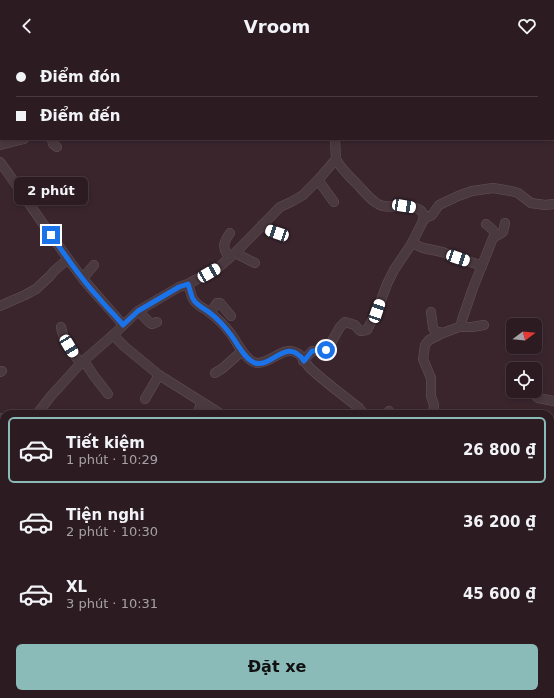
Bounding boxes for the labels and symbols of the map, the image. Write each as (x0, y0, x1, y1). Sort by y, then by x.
callout: 2 phút (14, 177, 88, 205)
car (391, 198, 417, 214)
car (264, 223, 290, 243)
route end (42, 226, 60, 244)
car (445, 248, 471, 268)
car (196, 262, 222, 284)
car (367, 298, 387, 324)
north arrow (506, 318, 542, 354)
car (58, 333, 80, 359)
route start (317, 341, 335, 359)

